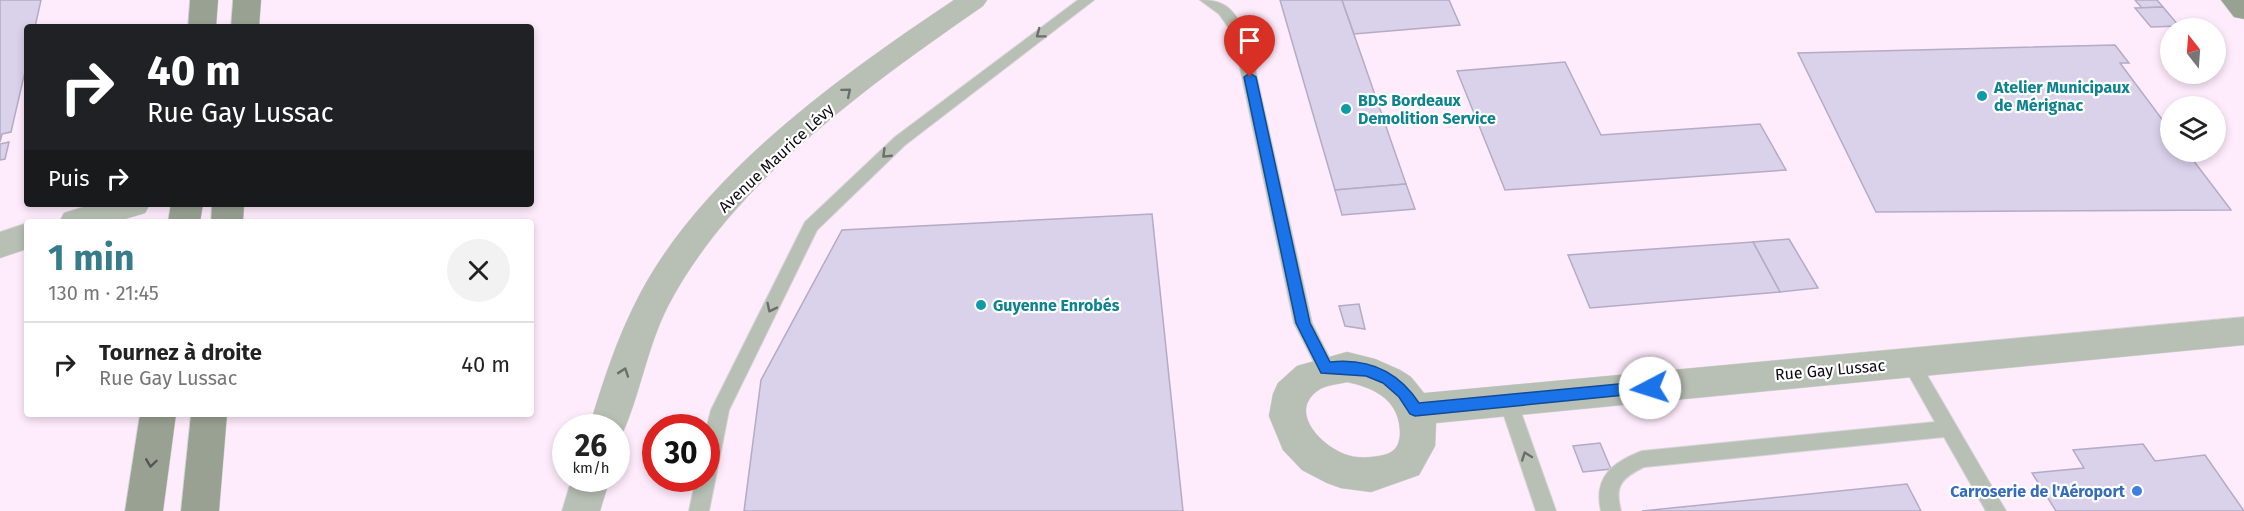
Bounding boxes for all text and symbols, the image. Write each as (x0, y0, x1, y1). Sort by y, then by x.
pin (1224, 15, 1275, 77)
north arrow (2160, 18, 2226, 84)
map controls (2160, 18, 2226, 162)
icon: arrive (1233, 24, 1266, 57)
one-way arrow (1035, 27, 1046, 38)
text: 40 m (147, 46, 241, 96)
icon: right (48, 48, 126, 126)
place label: Atelier Municipaux de Mérignac (1993, 78, 2130, 115)
one-way arrow (840, 89, 851, 100)
marker: Atelier Municipaux de Mérignac (1975, 89, 1989, 103)
place label: BDS Bordeaux Demolition Service (1358, 91, 1496, 128)
button: layers (2160, 96, 2226, 162)
text: Rue Gay Lussac (147, 97, 334, 129)
street label: Avenue Maurice Lévy (714, 100, 838, 216)
marker: BDS Bordeaux Demolition Service (1339, 102, 1353, 116)
one-way arrow (882, 147, 893, 158)
icon: right (101, 162, 134, 195)
text: Puis (48, 165, 89, 192)
text: 1 min (48, 236, 135, 280)
button: close (447, 239, 510, 302)
text: 130 m · 21:45 (48, 281, 159, 305)
place label: Guyenne Enrobés (993, 296, 1120, 315)
marker: Guyenne Enrobés (974, 298, 988, 312)
one-way arrow (766, 301, 778, 312)
text: Tournez à droite (99, 339, 262, 366)
icon: right (48, 348, 81, 381)
text: 40 m (461, 351, 510, 378)
position arrow (1618, 356, 1682, 420)
street label: Rue Gay Lussac (1774, 356, 1886, 384)
text: Rue Gay Lussac (99, 366, 237, 390)
one-way arrow (617, 367, 629, 378)
speed limit sign: 30 (642, 414, 720, 492)
text: 26 (575, 428, 607, 464)
one-way arrow (1521, 451, 1534, 462)
one-way arrow (145, 458, 158, 467)
text: km/h (572, 459, 610, 477)
place label: Carroserie de l'Aéroport (1950, 482, 2126, 501)
marker: Carroserie de l'Aéroport (2130, 484, 2144, 498)

